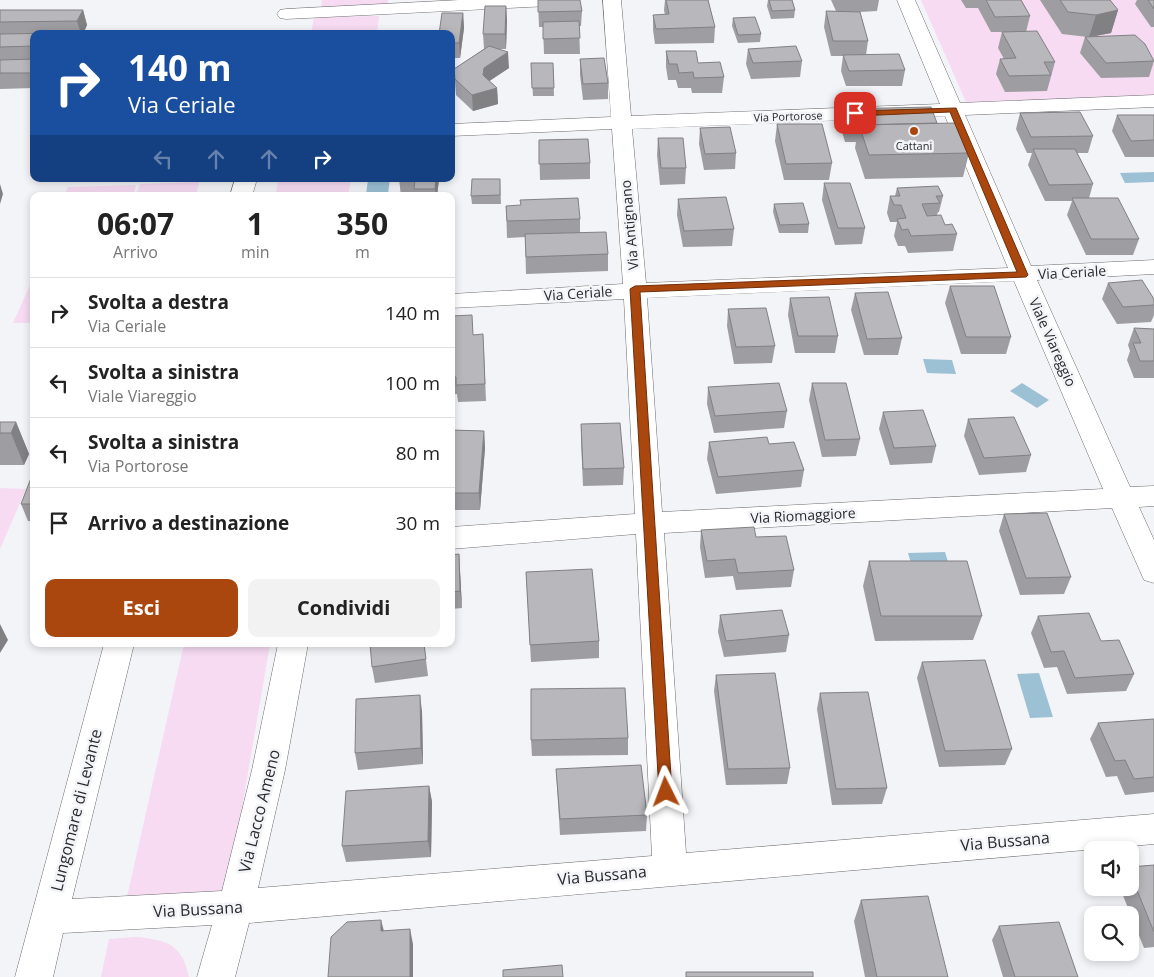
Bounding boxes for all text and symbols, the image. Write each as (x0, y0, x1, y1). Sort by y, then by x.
text: 140 m (128, 44, 232, 91)
icon: right (45, 50, 110, 115)
text: Via Ceriale (128, 89, 236, 119)
pin (834, 92, 876, 134)
icon: arrive (841, 99, 869, 127)
street label: Via Portorose (753, 107, 823, 125)
marker: Cattani (908, 125, 920, 137)
place label: Cattani (896, 138, 932, 153)
icon: left (149, 145, 177, 173)
icon: ahead (202, 145, 230, 173)
icon: ahead (255, 145, 283, 173)
icon: right (308, 145, 336, 173)
street label: Via Antignano (616, 179, 642, 271)
text: 06:07 (97, 203, 174, 244)
text: 1 (247, 203, 264, 244)
text: 350 (337, 203, 388, 244)
text: Arrivo (113, 241, 158, 263)
text: min (241, 241, 270, 263)
text: m (355, 241, 370, 263)
street label: Via Ceriale (1037, 261, 1107, 283)
street label: Via Ceriale (543, 281, 613, 305)
text: Svolta a destra (88, 289, 229, 315)
street label: Viale Viareggio (1025, 295, 1081, 389)
icon: right (45, 299, 73, 327)
text: 140 m (385, 300, 440, 326)
text: Via Ceriale (88, 315, 166, 337)
text: Svolta a sinistra (88, 359, 239, 385)
icon: left (45, 369, 73, 397)
text: 100 m (385, 370, 440, 396)
text: Viale Viareggio (88, 385, 197, 407)
text: Svolta a sinistra (88, 429, 239, 455)
icon: left (45, 439, 73, 467)
text: 80 m (396, 440, 440, 466)
text: Via Portorose (88, 455, 189, 477)
street label: Via Riomaggiore (750, 503, 856, 527)
icon: arrive (45, 509, 73, 537)
text: Arrivo a destinazione (88, 510, 289, 536)
text: 30 m (396, 510, 440, 536)
button: Esci (45, 579, 238, 637)
button: Condividi (248, 579, 440, 637)
street label: Lungomare di Levante (45, 727, 107, 893)
street label: Via Lacco Ameno (233, 747, 285, 875)
position arrow (639, 765, 691, 817)
street label: Via Bussana (959, 826, 1051, 856)
map controls (1084, 841, 1139, 961)
button: sound (1084, 841, 1139, 896)
street label: Via Bussana (556, 860, 648, 890)
street label: Via Bussana (153, 896, 243, 922)
button: search (1084, 906, 1139, 961)

